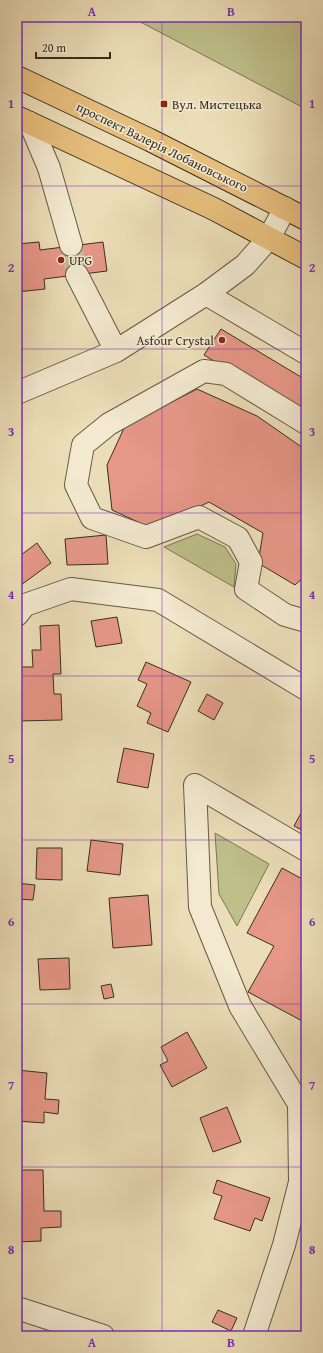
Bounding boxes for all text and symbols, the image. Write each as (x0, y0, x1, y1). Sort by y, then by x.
text: A (88, 2, 97, 21)
text: B (227, 2, 235, 21)
scale bar (36, 34, 110, 60)
text: 20 m (42, 39, 66, 56)
text: 1 (8, 94, 14, 113)
text: 1 (309, 94, 315, 113)
place label: Вул. Мистецька (172, 95, 263, 114)
street label: проспект Валерія Лобановського (73, 97, 251, 197)
marker: Вул. Мистецька (159, 99, 169, 109)
place label: UPG (69, 251, 93, 270)
marker: UPG (56, 255, 66, 265)
text: 2 (8, 258, 15, 277)
text: 2 (309, 258, 316, 277)
place label: Asfour Crystal (136, 331, 214, 350)
marker: Asfour Crystal (217, 335, 227, 345)
text: 3 (8, 422, 14, 441)
text: 3 (309, 422, 315, 441)
text: 4 (8, 585, 15, 604)
text: 4 (309, 585, 316, 604)
text: 5 (8, 749, 15, 768)
text: 5 (309, 749, 316, 768)
text: 6 (8, 912, 15, 931)
text: 6 (309, 912, 316, 931)
text: 7 (8, 1076, 15, 1095)
text: 7 (309, 1076, 316, 1095)
text: 8 (8, 1240, 15, 1259)
text: 8 (309, 1240, 316, 1259)
text: A (88, 1333, 97, 1352)
text: B (227, 1333, 235, 1352)

